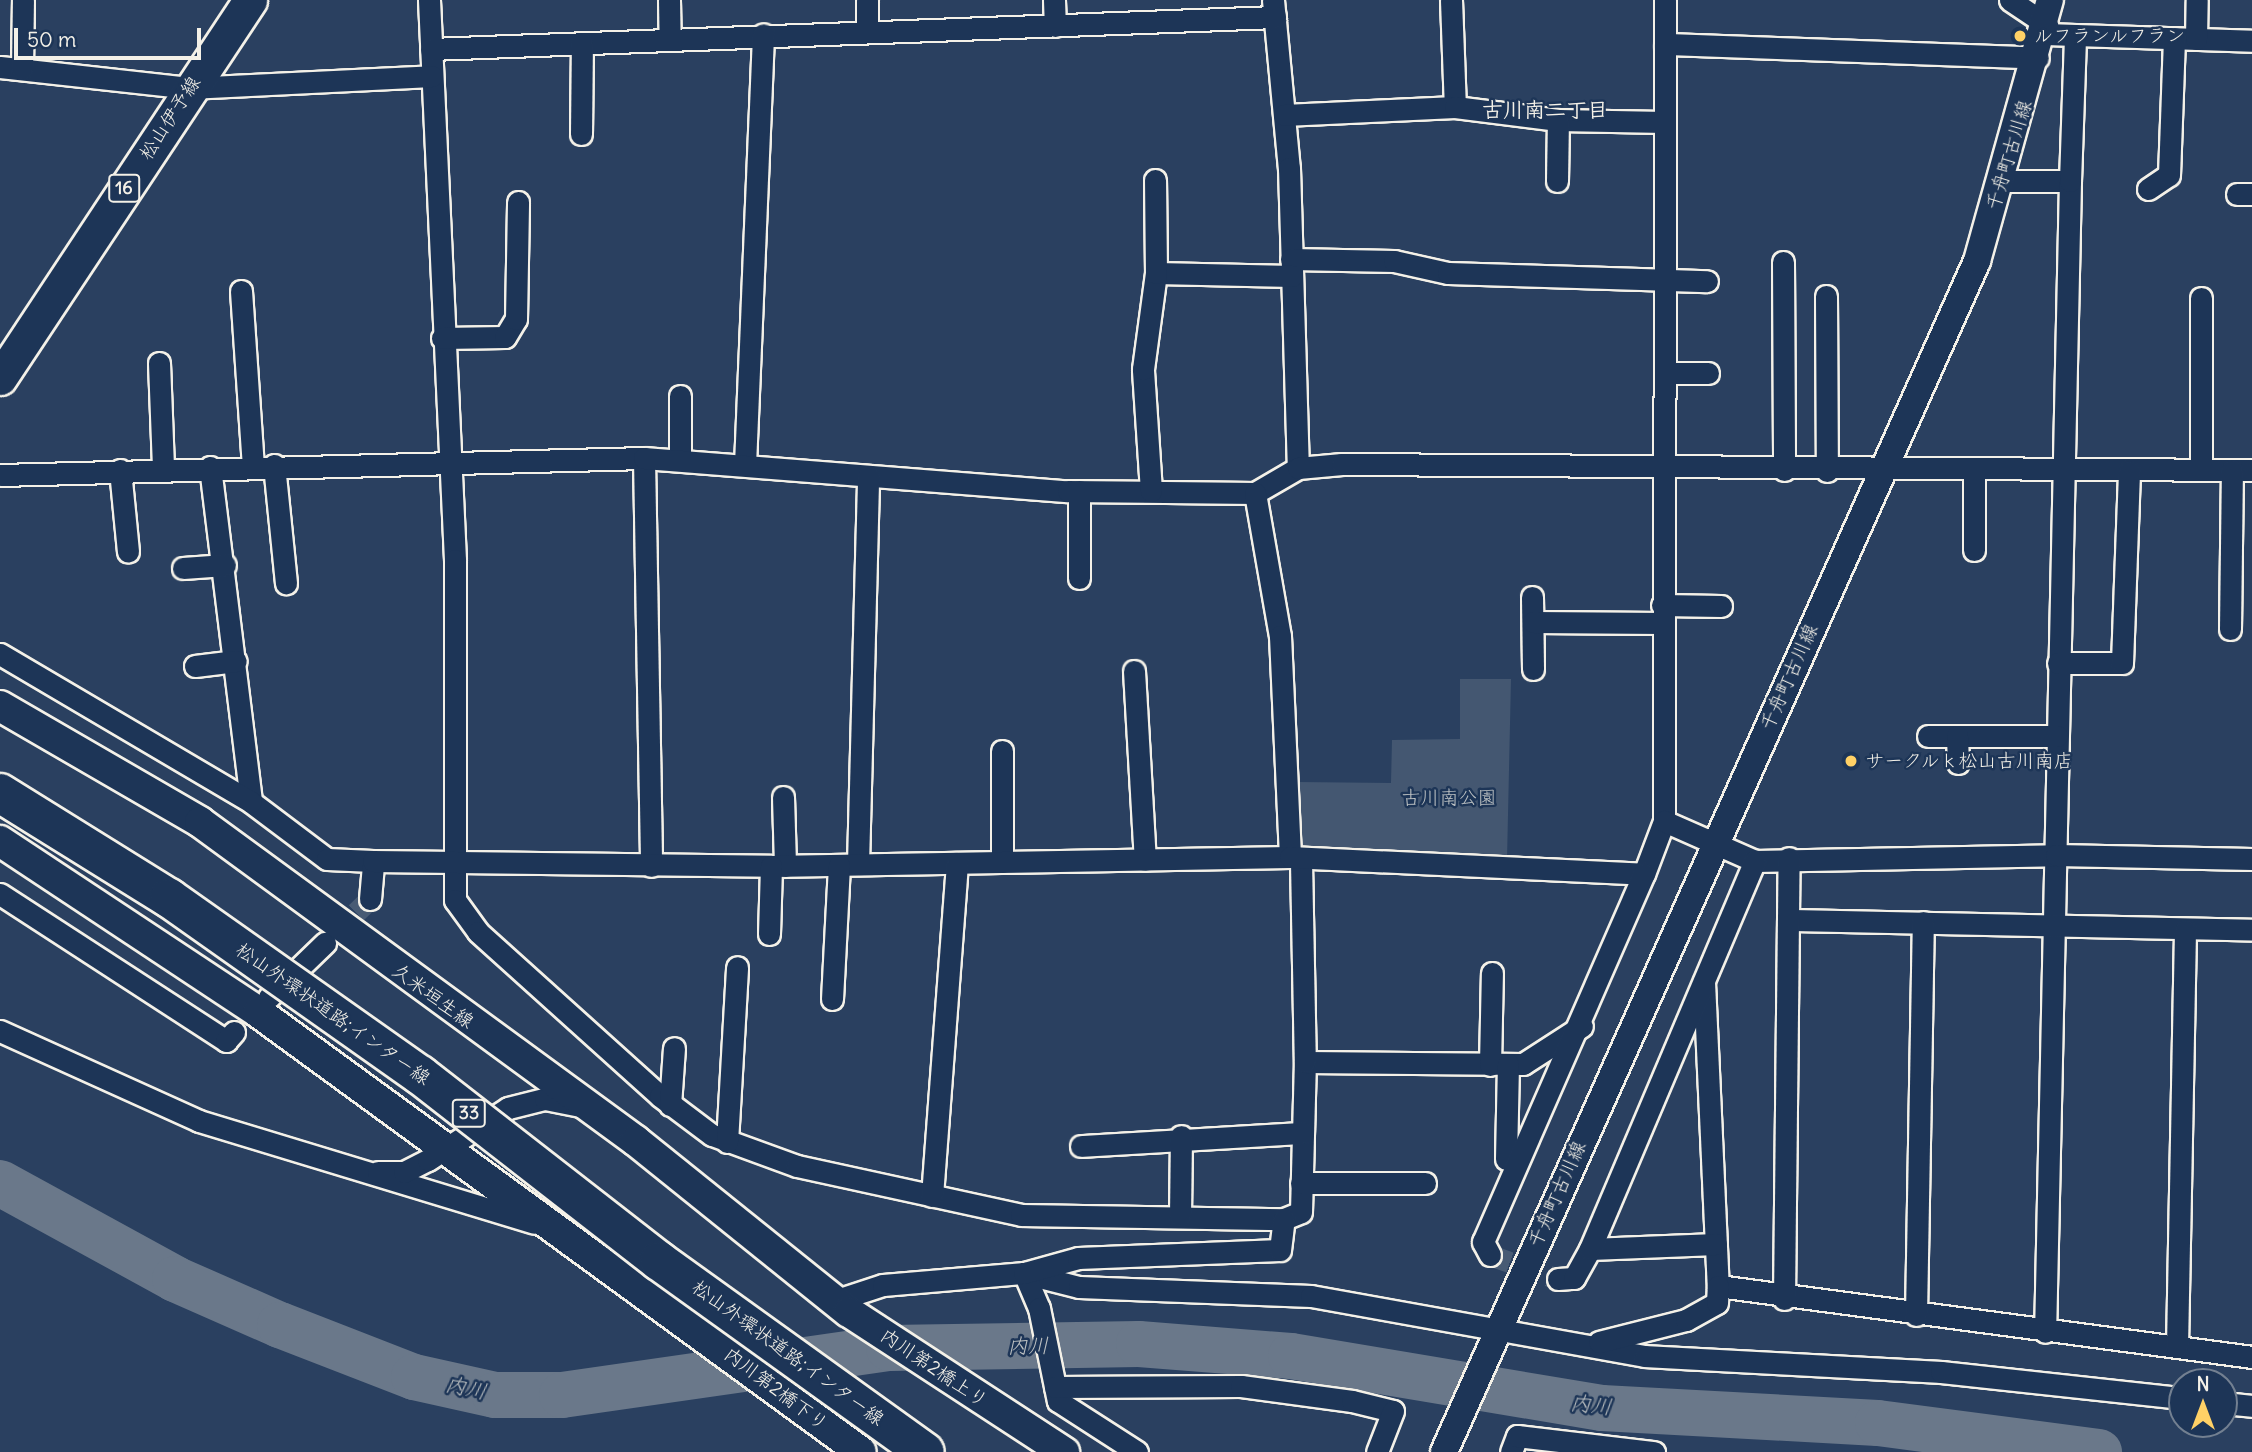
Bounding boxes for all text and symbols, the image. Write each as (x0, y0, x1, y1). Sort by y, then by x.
scale bar (18, 14, 205, 58)
place label: ルフランルフラン (2034, 25, 2186, 47)
text: 50 m (27, 26, 76, 53)
marker: ルフランルフラン (2012, 28, 2028, 44)
street label: 松山伊予線 (135, 72, 205, 164)
district label: 古川南二丁目 (1482, 97, 1608, 123)
street label: 千舟町古川線 (1981, 97, 2037, 213)
road number: 16 (106, 174, 142, 202)
street label: 千舟町古川線 (1755, 620, 1823, 734)
place label: サークルｋ松山古川南店 (1865, 750, 2074, 772)
marker: サークルｋ松山古川南店 (1843, 753, 1859, 769)
park label: 古川南公園 (1402, 787, 1496, 809)
street label: 松山外環状道路;インター線 (231, 938, 435, 1090)
street label: 久米垣生線 (388, 959, 478, 1033)
road number: 33 (452, 1098, 486, 1128)
street label: 千舟町古川線 (1523, 1137, 1591, 1251)
street label: 松山外環状道路;インター線 (687, 1275, 889, 1431)
street label: 内川第2橋上り (876, 1324, 992, 1412)
water label: 内川 (1007, 1333, 1049, 1359)
street label: 内川第2橋下り (719, 1342, 833, 1436)
north arrow (2168, 1368, 2238, 1438)
water label: 内川 (443, 1371, 489, 1405)
text: N (2196, 1372, 2210, 1396)
water label: 内川 (1569, 1390, 1613, 1420)

